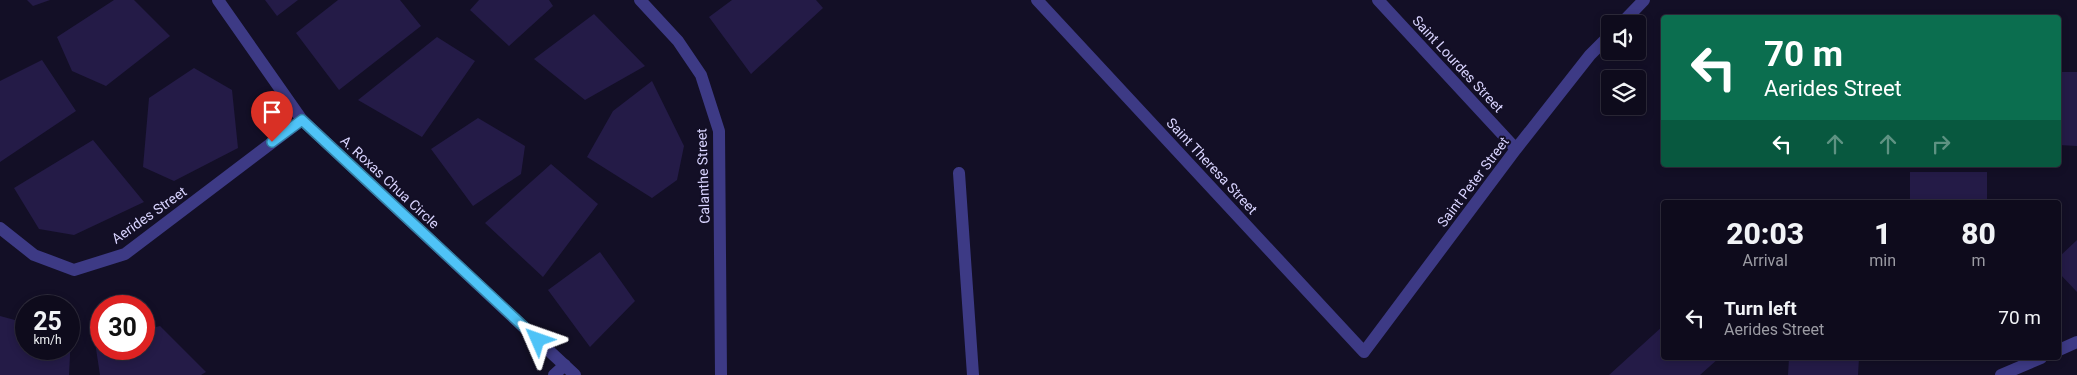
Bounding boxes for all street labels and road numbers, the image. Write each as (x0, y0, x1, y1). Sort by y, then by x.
street label: Saint Lourdes Street (1409, 12, 1507, 116)
street label: Saint Theresa Street (1163, 115, 1261, 218)
street label: Calanthe Street (693, 128, 713, 224)
street label: A. Roxas Chua Circle (337, 132, 443, 232)
street label: Saint Peter Street (1434, 134, 1512, 230)
street label: Aerides Street (109, 183, 190, 247)

